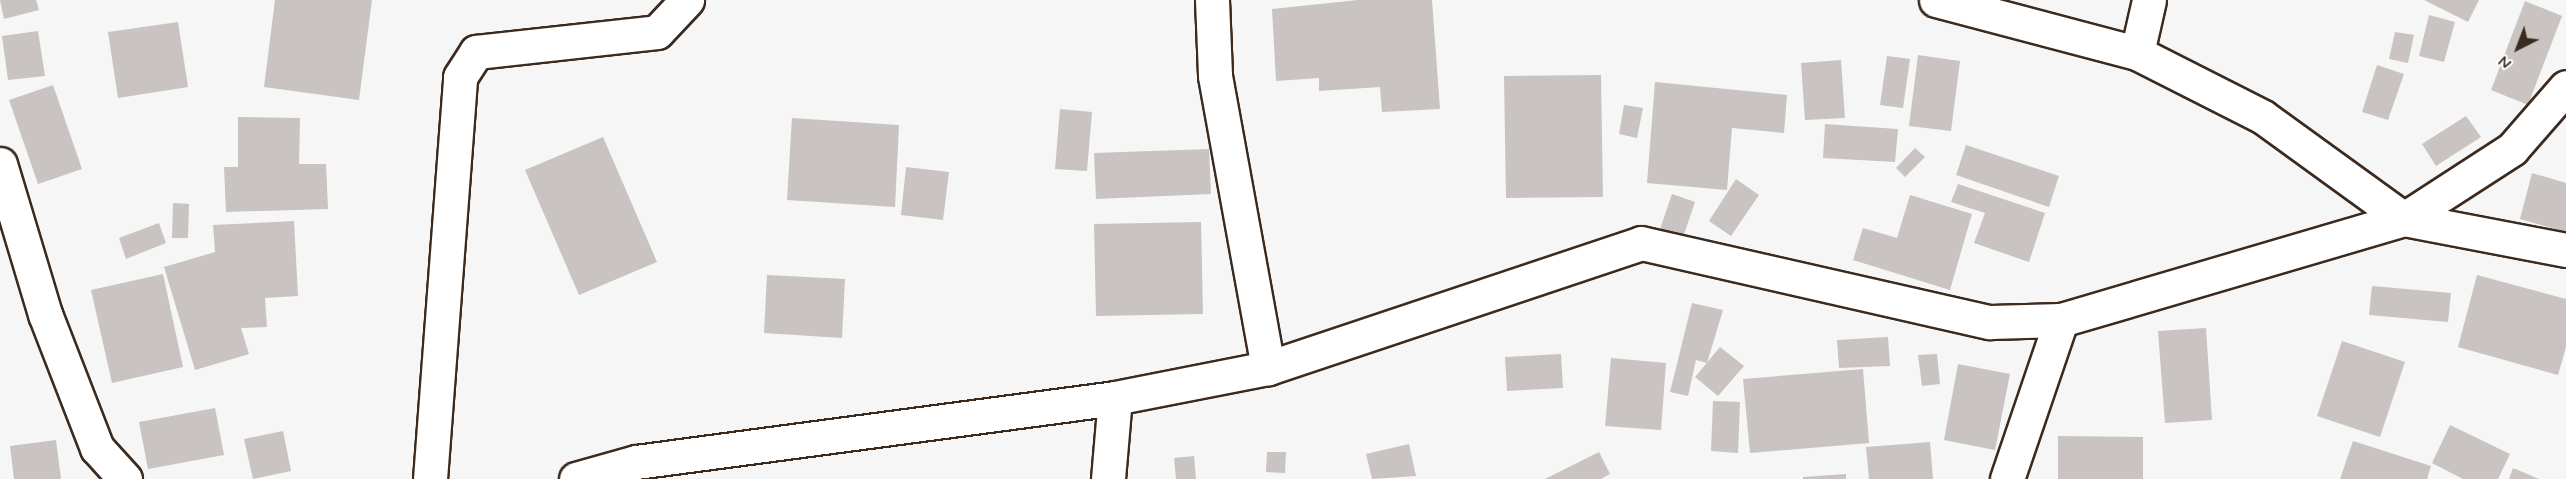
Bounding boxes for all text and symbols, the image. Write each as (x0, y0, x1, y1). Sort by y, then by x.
north arrow (2488, 18, 2548, 78)
text: N (2495, 50, 2517, 73)

